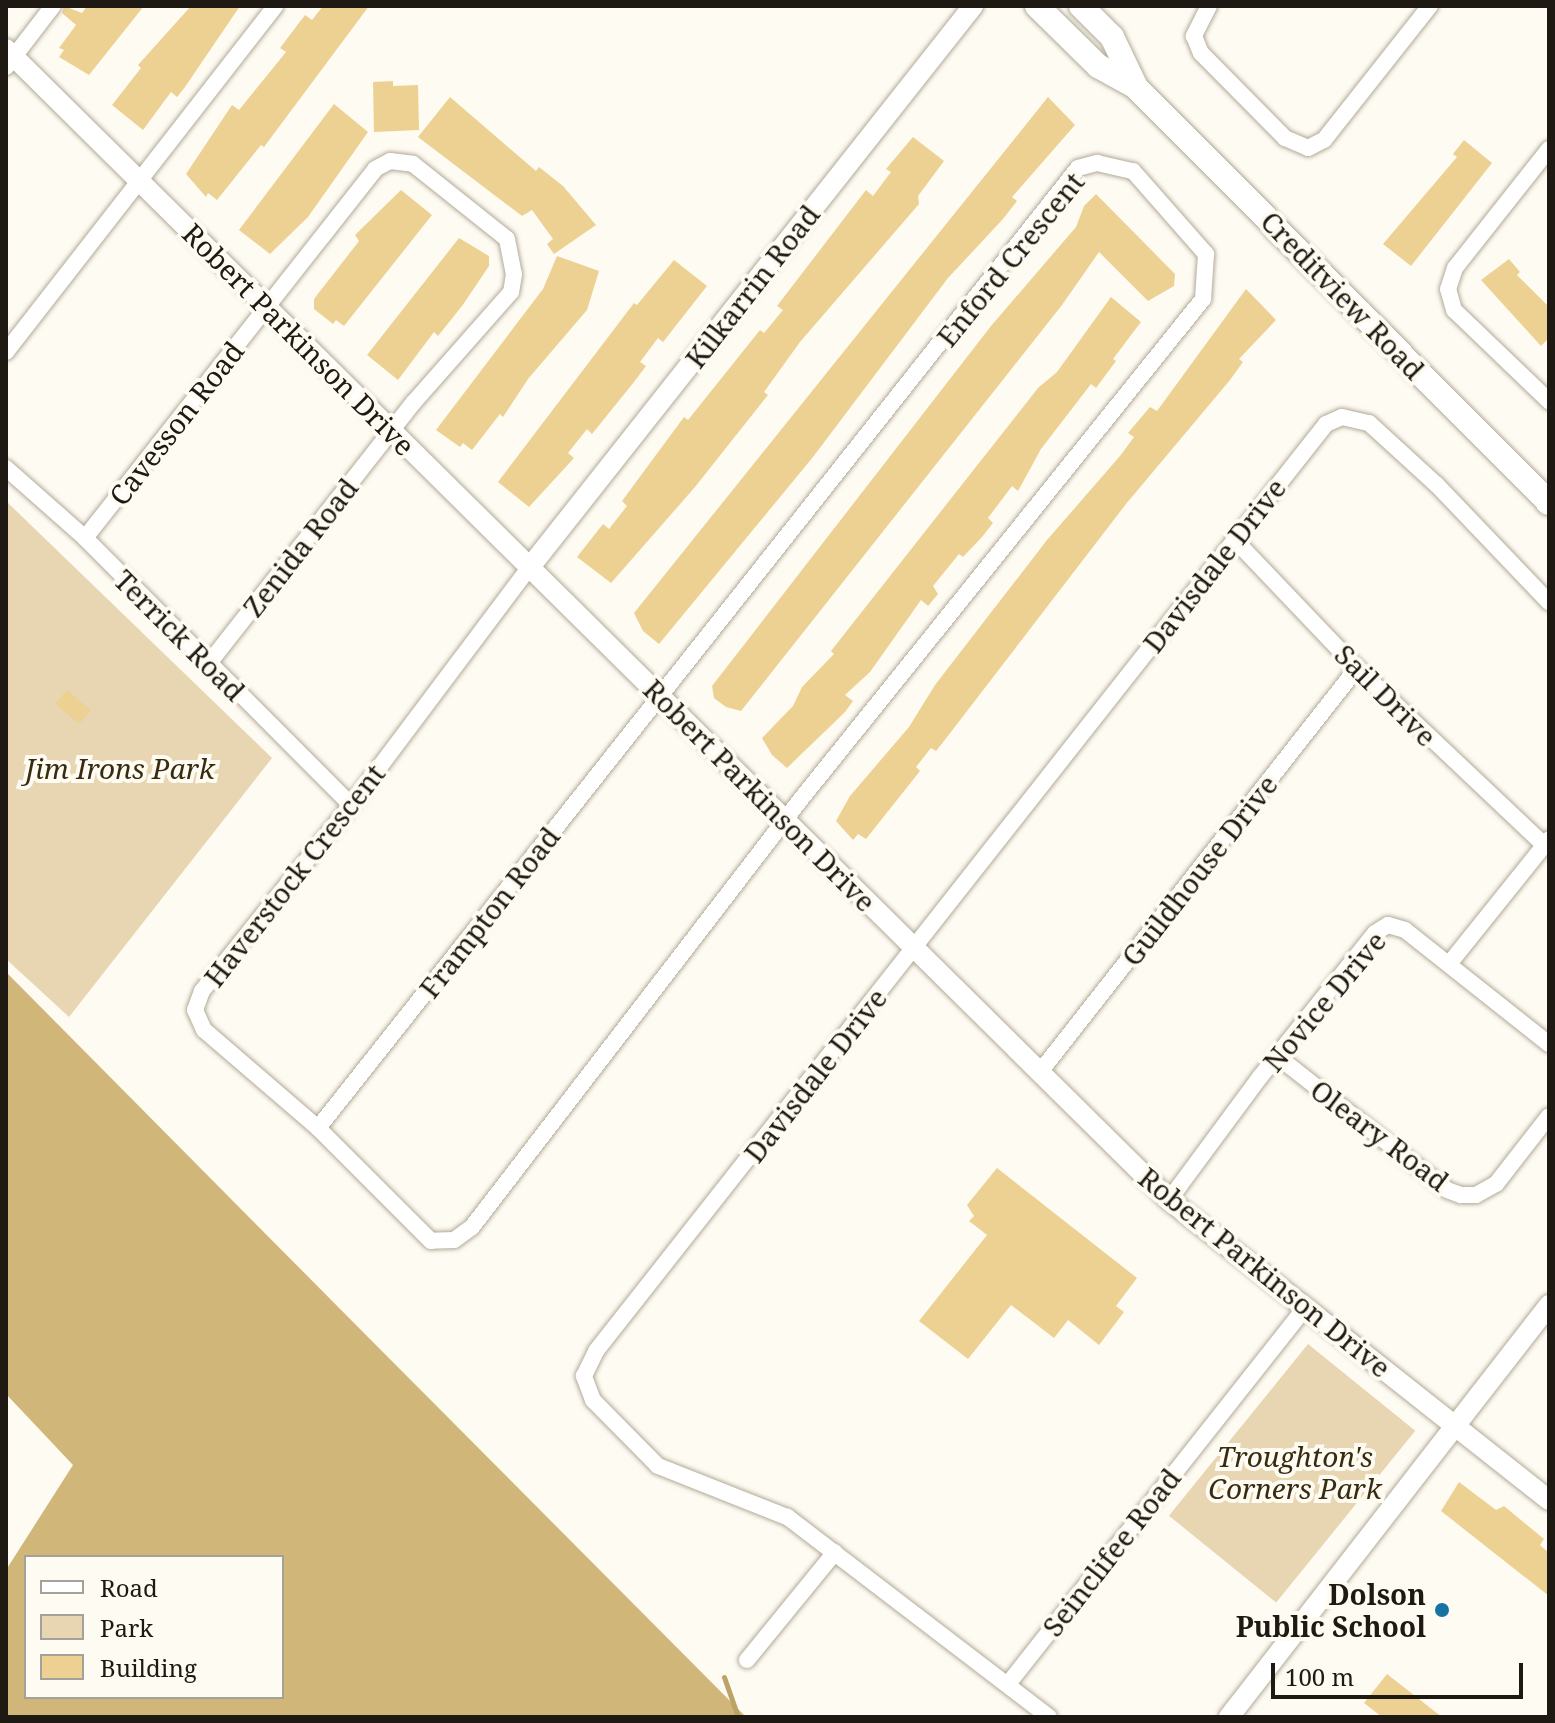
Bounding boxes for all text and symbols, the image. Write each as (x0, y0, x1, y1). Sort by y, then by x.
street label: Enford Crescent (930, 165, 1090, 353)
street label: Kilkarrin Road (678, 198, 826, 374)
street label: Creditview Road (1254, 204, 1432, 386)
street label: Robert Parkinson Drive (176, 216, 422, 462)
street label: Cavesson Road (102, 334, 250, 512)
street label: Zenida Road (236, 471, 364, 623)
street label: Davisdale Drive (1136, 471, 1292, 659)
street label: Terrick Road (108, 563, 252, 707)
street label: Sail Drive (1328, 637, 1444, 753)
street label: Robert Parkinson Drive (637, 672, 883, 918)
park label: Jim Irons Park (25, 751, 215, 785)
street label: Haverstock Crescent (197, 757, 391, 993)
street label: Guildhouse Drive (1114, 768, 1284, 972)
street label: Frampton Road (412, 820, 566, 1004)
street label: Novice Drive (1256, 924, 1392, 1078)
street label: Davisdale Drive (737, 981, 893, 1169)
street label: Oleary Road (1304, 1072, 1456, 1198)
street label: Robert Parkinson Drive (1132, 1160, 1398, 1384)
park label: Troughton's Corners Park (1208, 1439, 1382, 1505)
street label: Seinclifee Road (1035, 1461, 1187, 1643)
legend (24, 1555, 284, 1699)
text: Road (100, 1571, 158, 1604)
place label: Dolson Public School (1236, 1577, 1426, 1643)
marker: Dolson Public School (1433, 1601, 1451, 1619)
text: Park (100, 1611, 153, 1644)
scale bar (1275, 1647, 1527, 1697)
text: Building (100, 1651, 197, 1684)
text: 100 m (1285, 1660, 1354, 1693)

